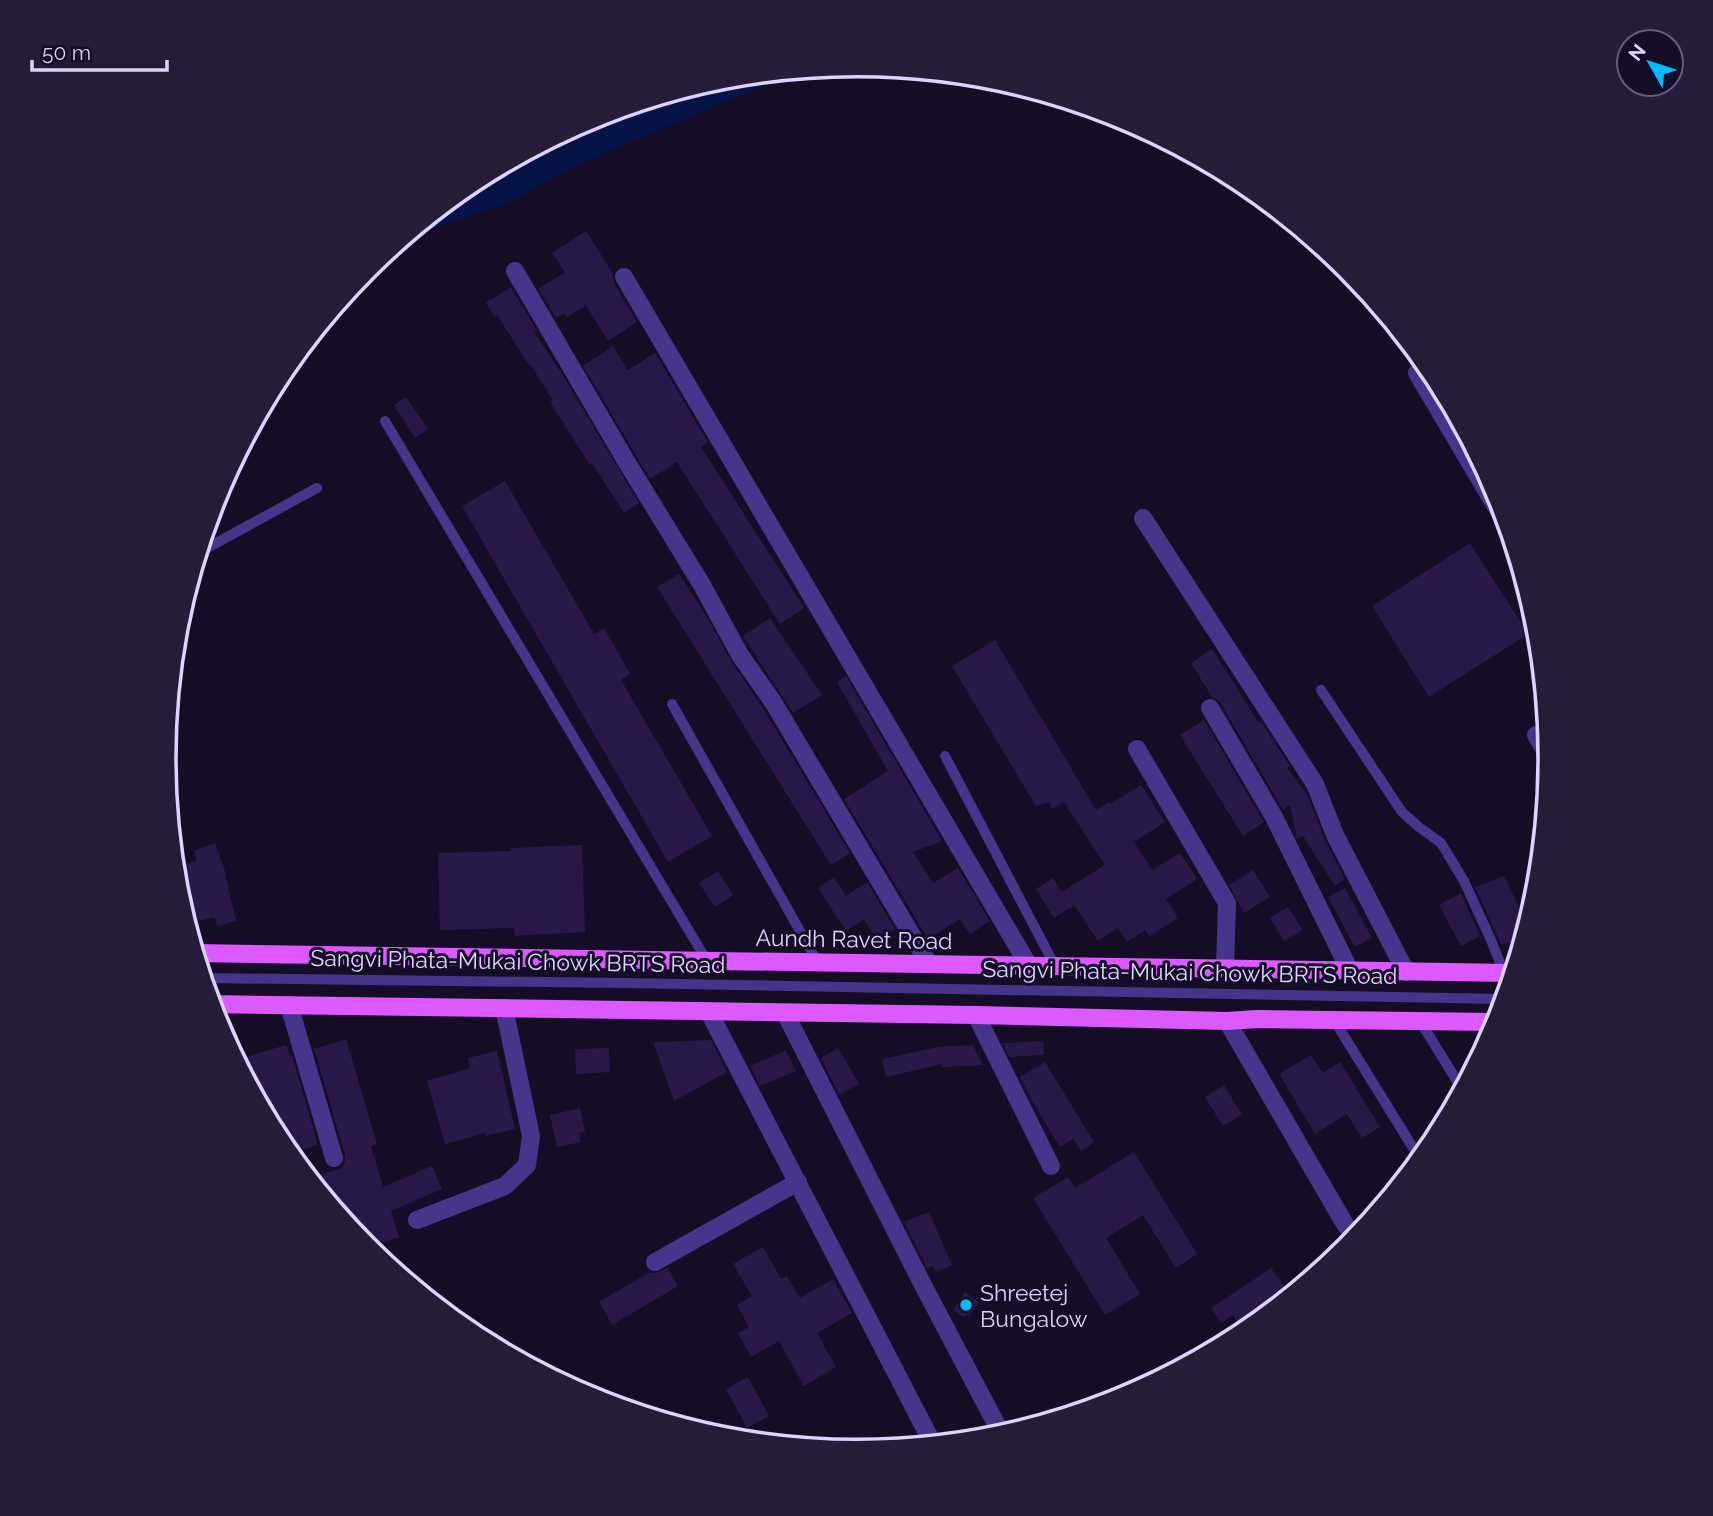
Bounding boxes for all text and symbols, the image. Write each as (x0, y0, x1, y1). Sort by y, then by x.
scale bar (32, 28, 166, 72)
north arrow (1615, 28, 1685, 98)
text: 50 m (42, 40, 91, 65)
text: N (1624, 40, 1650, 65)
street label: Aundh Ravet Road (755, 924, 953, 954)
street label: Sangvi Phata-Mukai Chowk BRTS Road (310, 944, 726, 978)
street label: Sangvi Phata-Mukai Chowk BRTS Road (982, 955, 1398, 989)
place label: Shreetej Bungalow (980, 1279, 1088, 1332)
marker: Shreetej Bungalow (958, 1297, 974, 1313)

